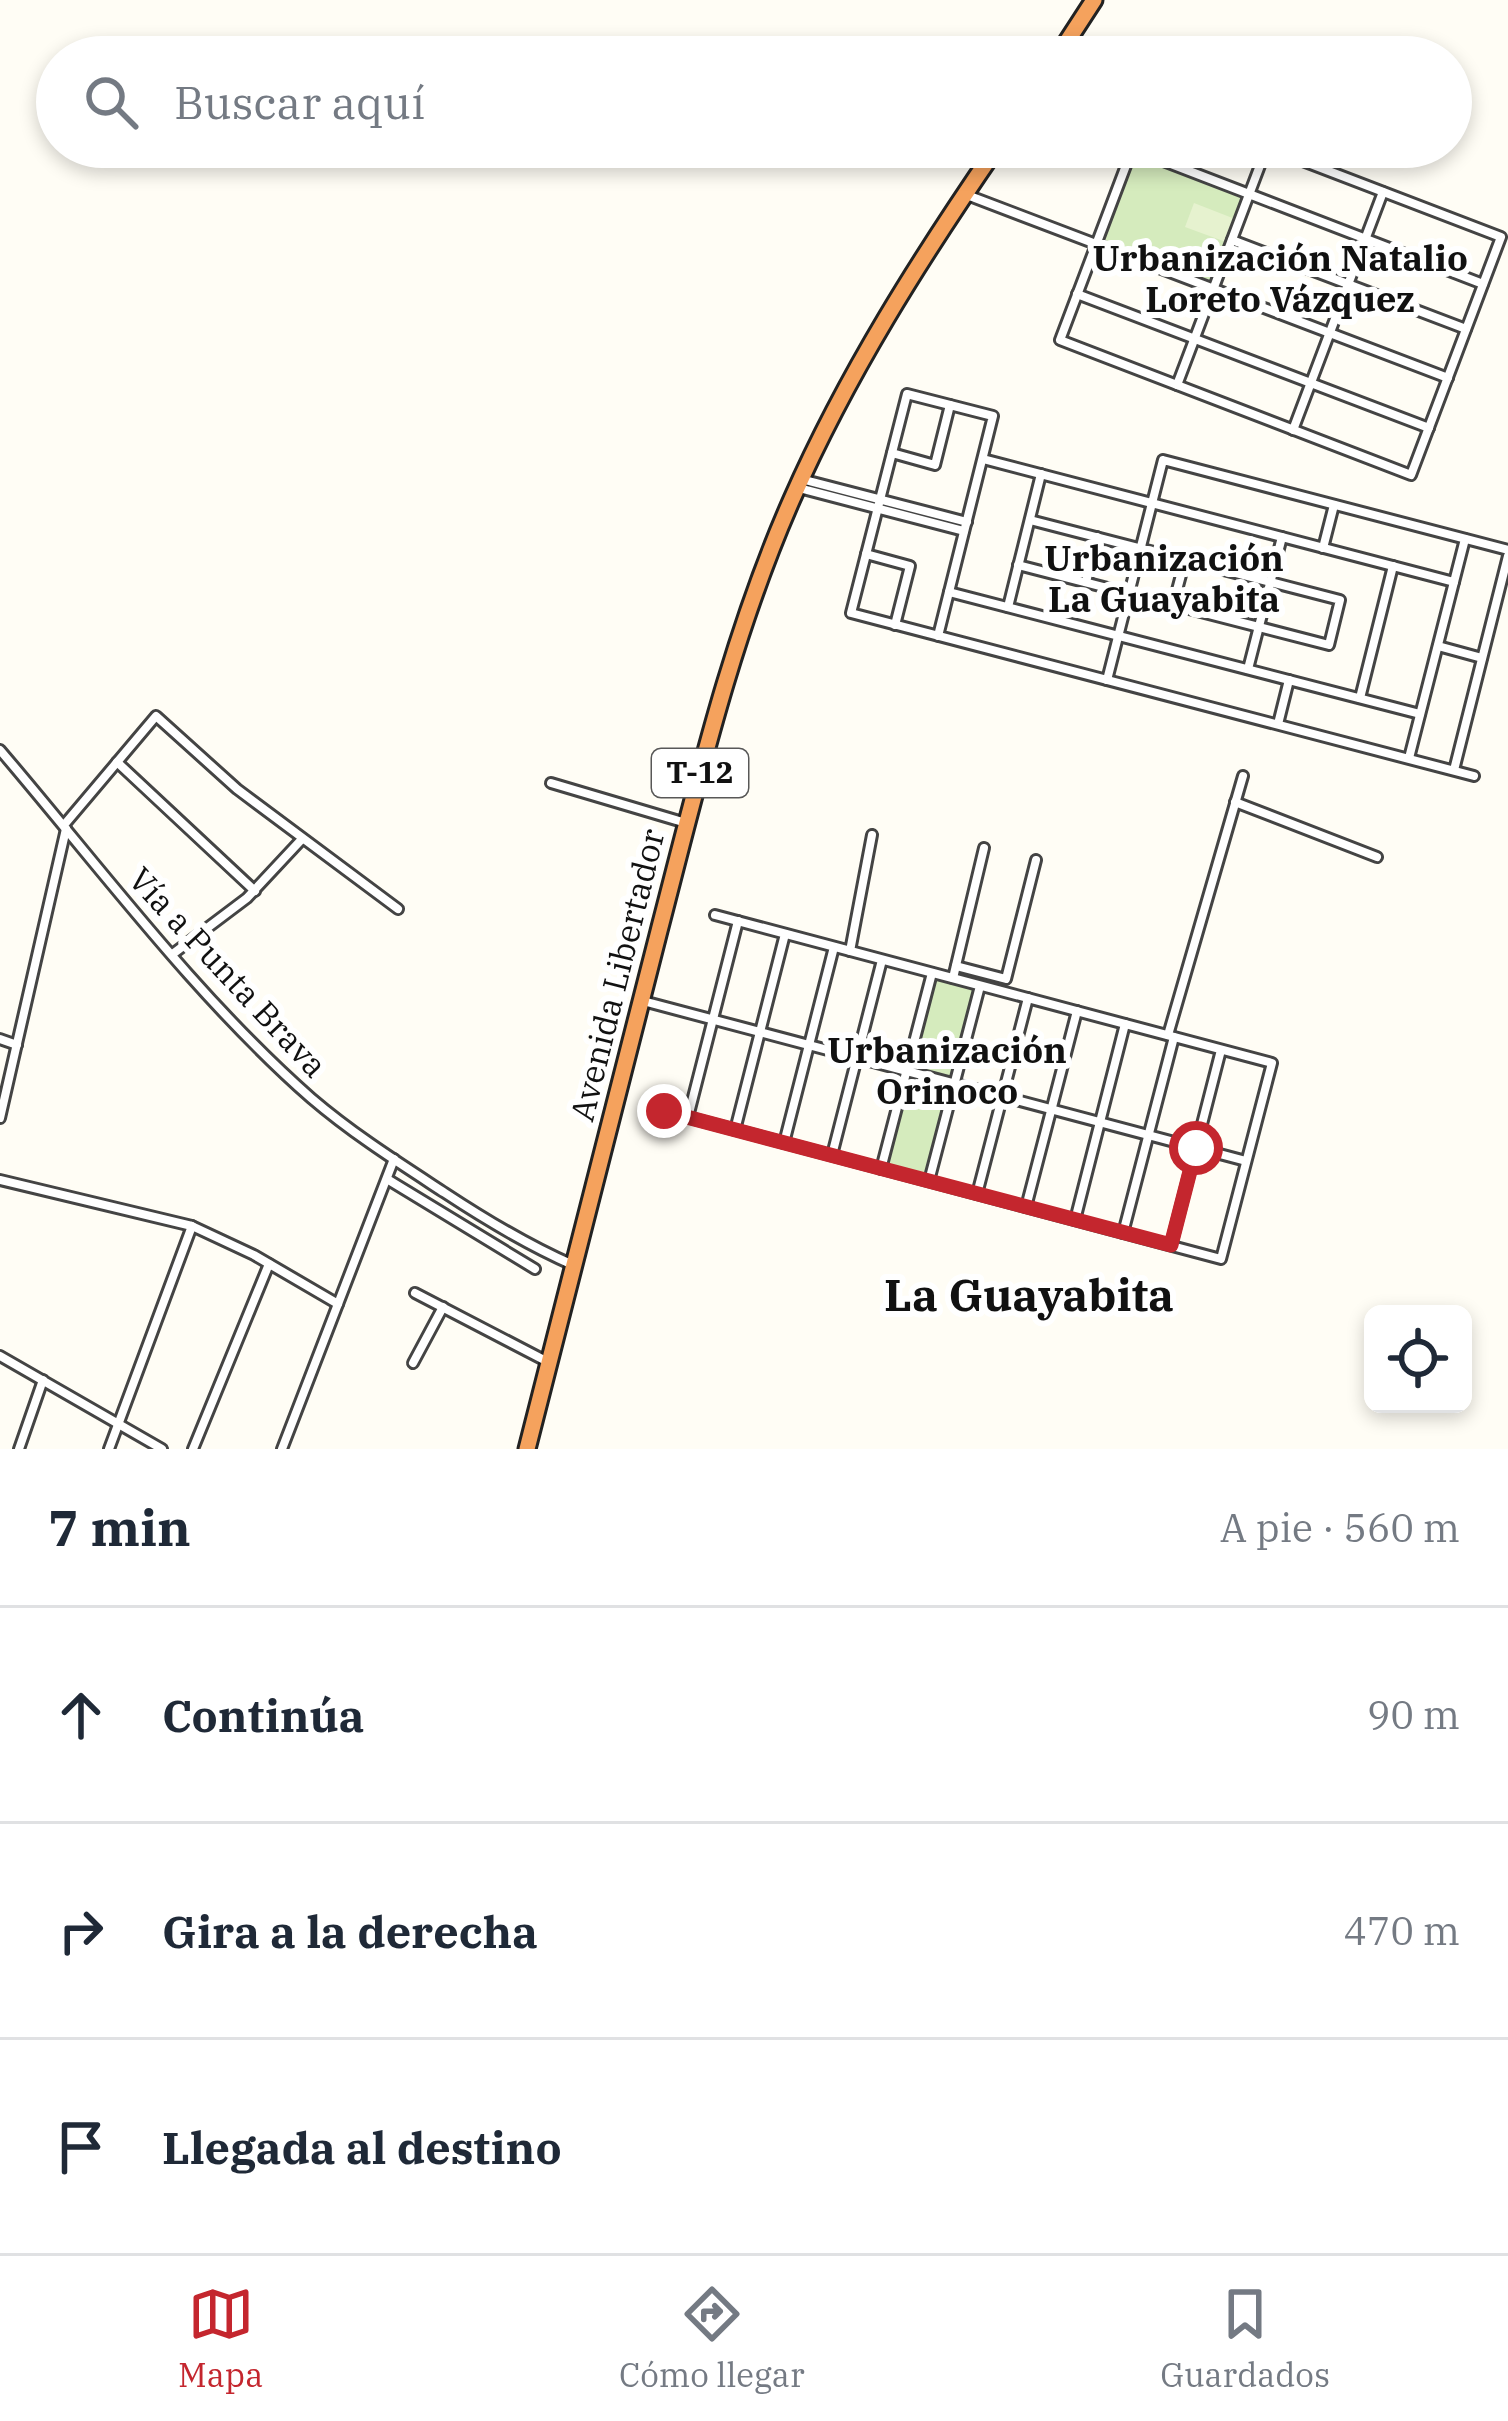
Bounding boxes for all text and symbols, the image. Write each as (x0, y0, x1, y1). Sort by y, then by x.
search box (36, 36, 1472, 168)
icon: search (78, 69, 144, 135)
text: Buscar aquí (174, 73, 425, 131)
district label: Urbanización Natalio Loreto Vázquez (1092, 234, 1468, 322)
district label: Urbanización La Guayabita (1044, 534, 1284, 622)
road number: T-12 (652, 749, 748, 797)
street label: Avenida Libertador (559, 824, 674, 1125)
street label: Vía a Punta Brava (120, 858, 337, 1086)
district label: Urbanización Orinoco (827, 1026, 1067, 1114)
route end (637, 1084, 691, 1138)
route start (1169, 1121, 1223, 1175)
district label: La Guayabita (884, 1265, 1174, 1323)
map controls (1364, 1305, 1472, 1413)
button: locate (1364, 1305, 1472, 1413)
text: 7 min (48, 1494, 191, 1560)
text: A pie · 560 m (1220, 1502, 1460, 1553)
icon: ahead (48, 1682, 114, 1748)
text: Continúa (162, 1686, 364, 1744)
text: 90 m (1367, 1689, 1460, 1740)
icon: right (48, 1898, 114, 1964)
text: Gira a la derecha (162, 1902, 538, 1960)
text: 470 m (1344, 1905, 1460, 1956)
icon: arrive (48, 2114, 114, 2180)
text: Llegada al destino (162, 2118, 562, 2176)
tab: Mapa (178, 2281, 263, 2396)
tab: Cómo llegar (619, 2281, 805, 2396)
tab: Guardados (1160, 2281, 1330, 2396)

